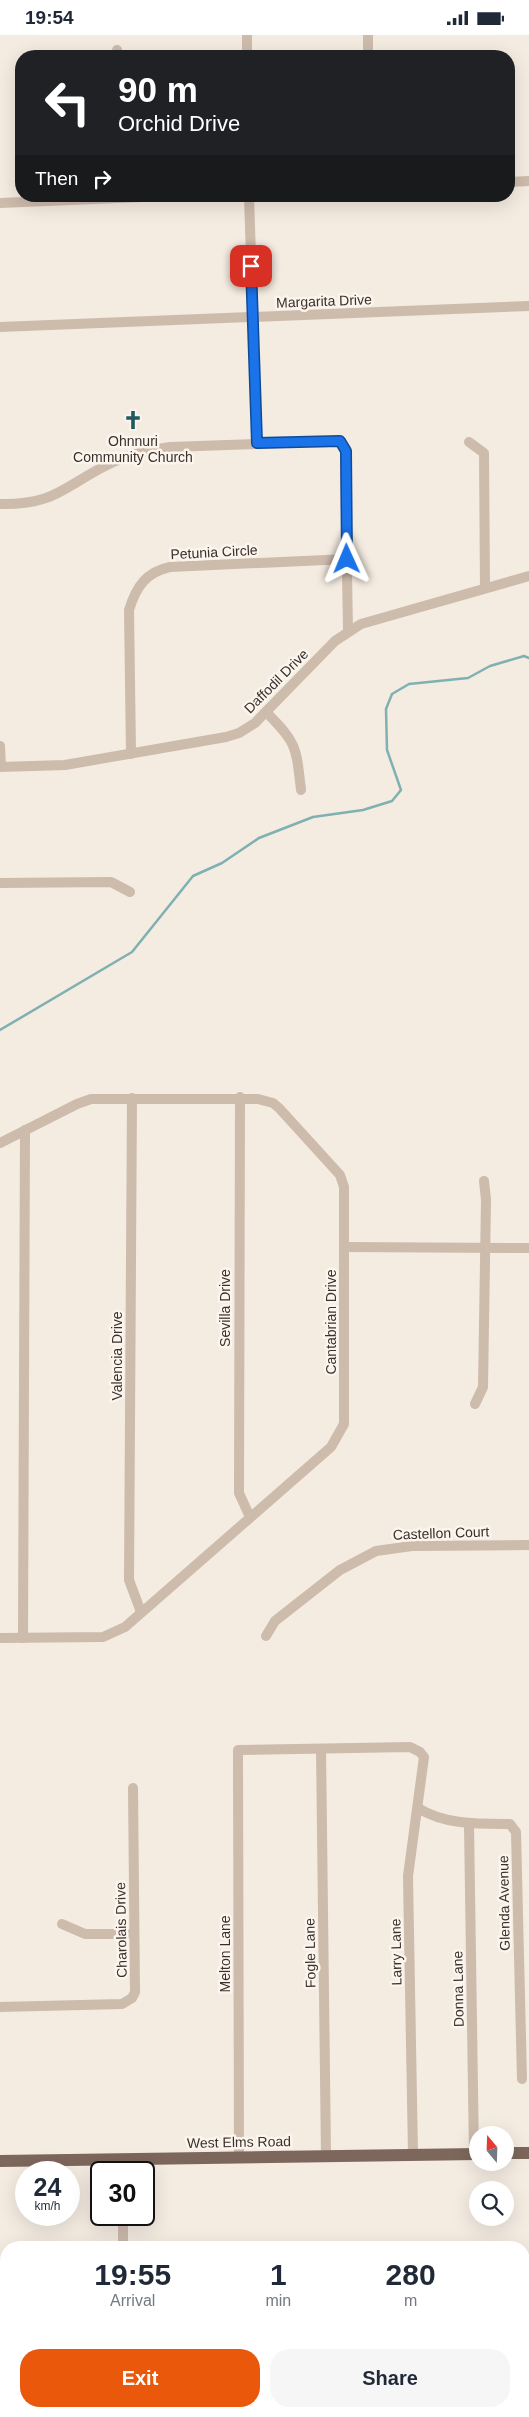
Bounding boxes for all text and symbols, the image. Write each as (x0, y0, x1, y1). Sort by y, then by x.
text: 19:54 (25, 7, 74, 28)
icon: left (35, 70, 100, 135)
text: 90 m (118, 70, 198, 109)
text: Orchid Drive (118, 111, 240, 136)
icon: right (88, 165, 116, 193)
text: Then (35, 168, 78, 189)
pin (230, 245, 272, 287)
icon: arrive (237, 252, 265, 280)
street label: Margarita Drive (276, 291, 372, 311)
church icon: Ohnnuri Community Church (122, 409, 144, 431)
place label: Ohnnuri Community Church (73, 433, 193, 465)
position arrow (320, 532, 372, 584)
street label: Petunia Circle (170, 542, 258, 562)
street label: Daffodil Drive (241, 646, 311, 716)
street label: Sevilla Drive (217, 1269, 233, 1347)
street label: Cantabrian Drive (323, 1269, 339, 1375)
street label: Valencia Drive (109, 1311, 125, 1401)
street label: Castellon Court (393, 1523, 490, 1543)
street label: Glenda Avenue (495, 1855, 513, 1951)
street label: Charolais Drive (112, 1882, 130, 1978)
street label: Melton Lane (217, 1915, 233, 1993)
street label: Fogle Lane (301, 1918, 319, 1988)
street label: Larry Lane (387, 1918, 405, 1986)
street label: Donna Lane (449, 1951, 467, 2027)
north arrow (469, 2126, 514, 2171)
map controls (469, 2126, 514, 2226)
street label: West Elms Road (187, 2133, 291, 2151)
speed limit sign: 30 (90, 2161, 155, 2226)
text: 24 (34, 2173, 61, 2201)
button: search (469, 2181, 514, 2226)
text: km/h (34, 2199, 61, 2213)
text: 19:55 (94, 2258, 171, 2291)
text: 1 (270, 2258, 287, 2291)
text: 280 (386, 2258, 436, 2291)
text: Arrival (110, 2292, 155, 2309)
text: min (265, 2292, 291, 2309)
text: m (404, 2292, 417, 2309)
button: Exit (20, 2349, 260, 2407)
button: Share (270, 2349, 510, 2407)

